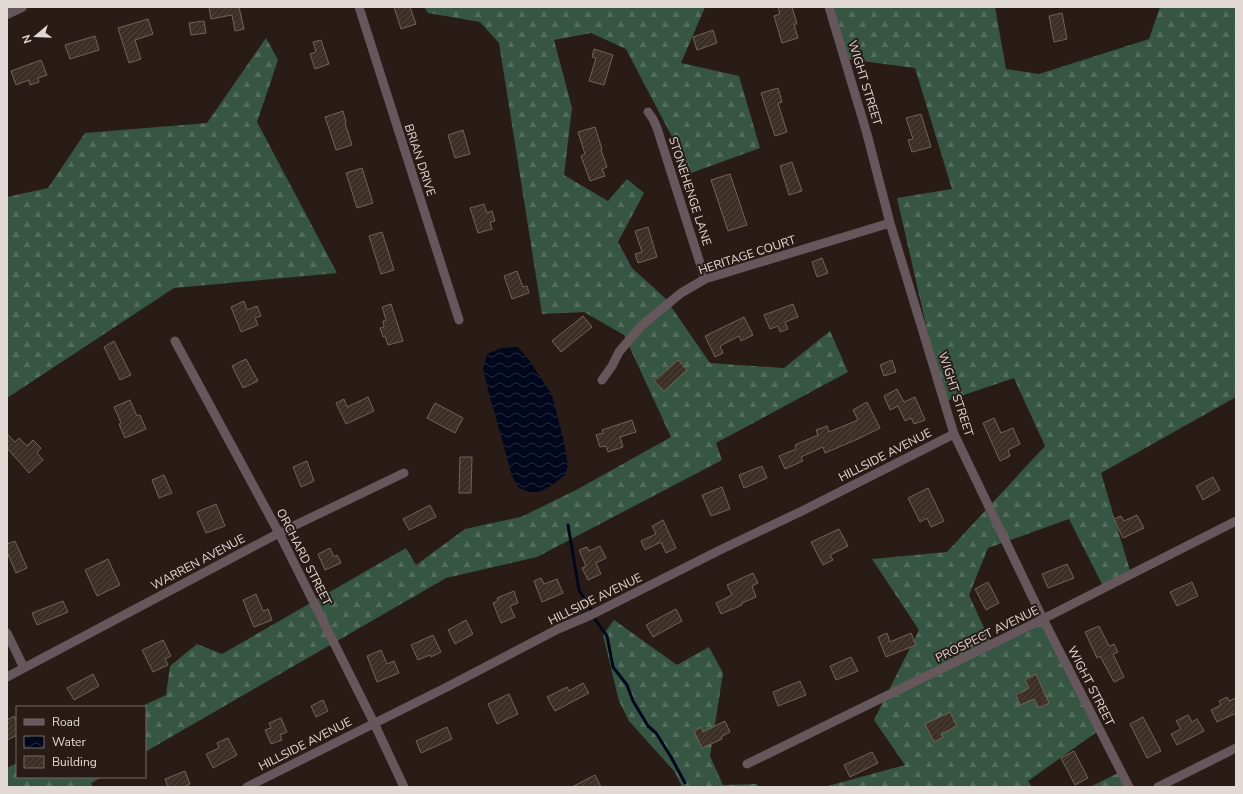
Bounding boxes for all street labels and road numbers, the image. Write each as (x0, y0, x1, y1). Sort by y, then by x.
street label: WIGHT STREET (844, 39, 886, 128)
street label: BRIAN DRIVE (401, 122, 439, 198)
street label: STONEHENGE LANE (665, 134, 715, 248)
street label: HERITAGE COURT (696, 231, 799, 278)
street label: WIGHT STREET (935, 350, 977, 439)
street label: HILLSIDE AVENUE (836, 425, 934, 485)
street label: ORCHARD STREET (273, 506, 336, 609)
street label: WARREN AVENUE (148, 530, 248, 594)
street label: HILLSIDE AVENUE (545, 569, 645, 629)
street label: PROSPECT AVENUE (933, 602, 1041, 666)
street label: WIGHT STREET (1064, 643, 1118, 730)
street label: HILLSIDE AVENUE (256, 714, 354, 774)

